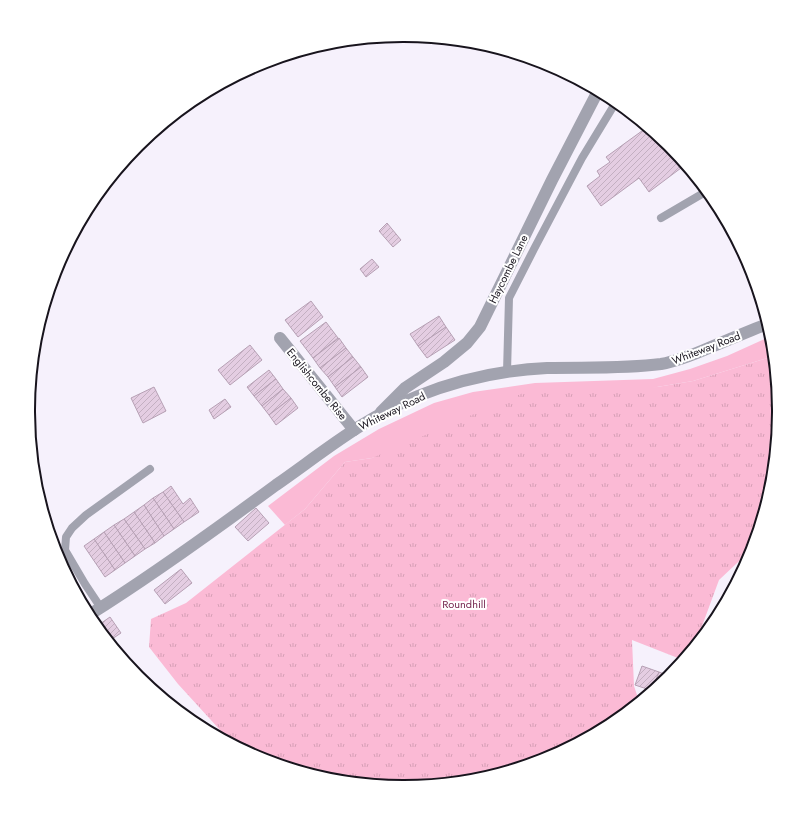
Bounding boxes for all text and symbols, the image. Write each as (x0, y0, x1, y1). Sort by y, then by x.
street label: Haycombe Lane (484, 232, 532, 306)
street label: Whiteway Road (669, 328, 743, 368)
street label: Englishcombe Rise (283, 345, 351, 423)
street label: Whiteway Road (356, 388, 428, 434)
park label: Roundhill (442, 596, 486, 612)

